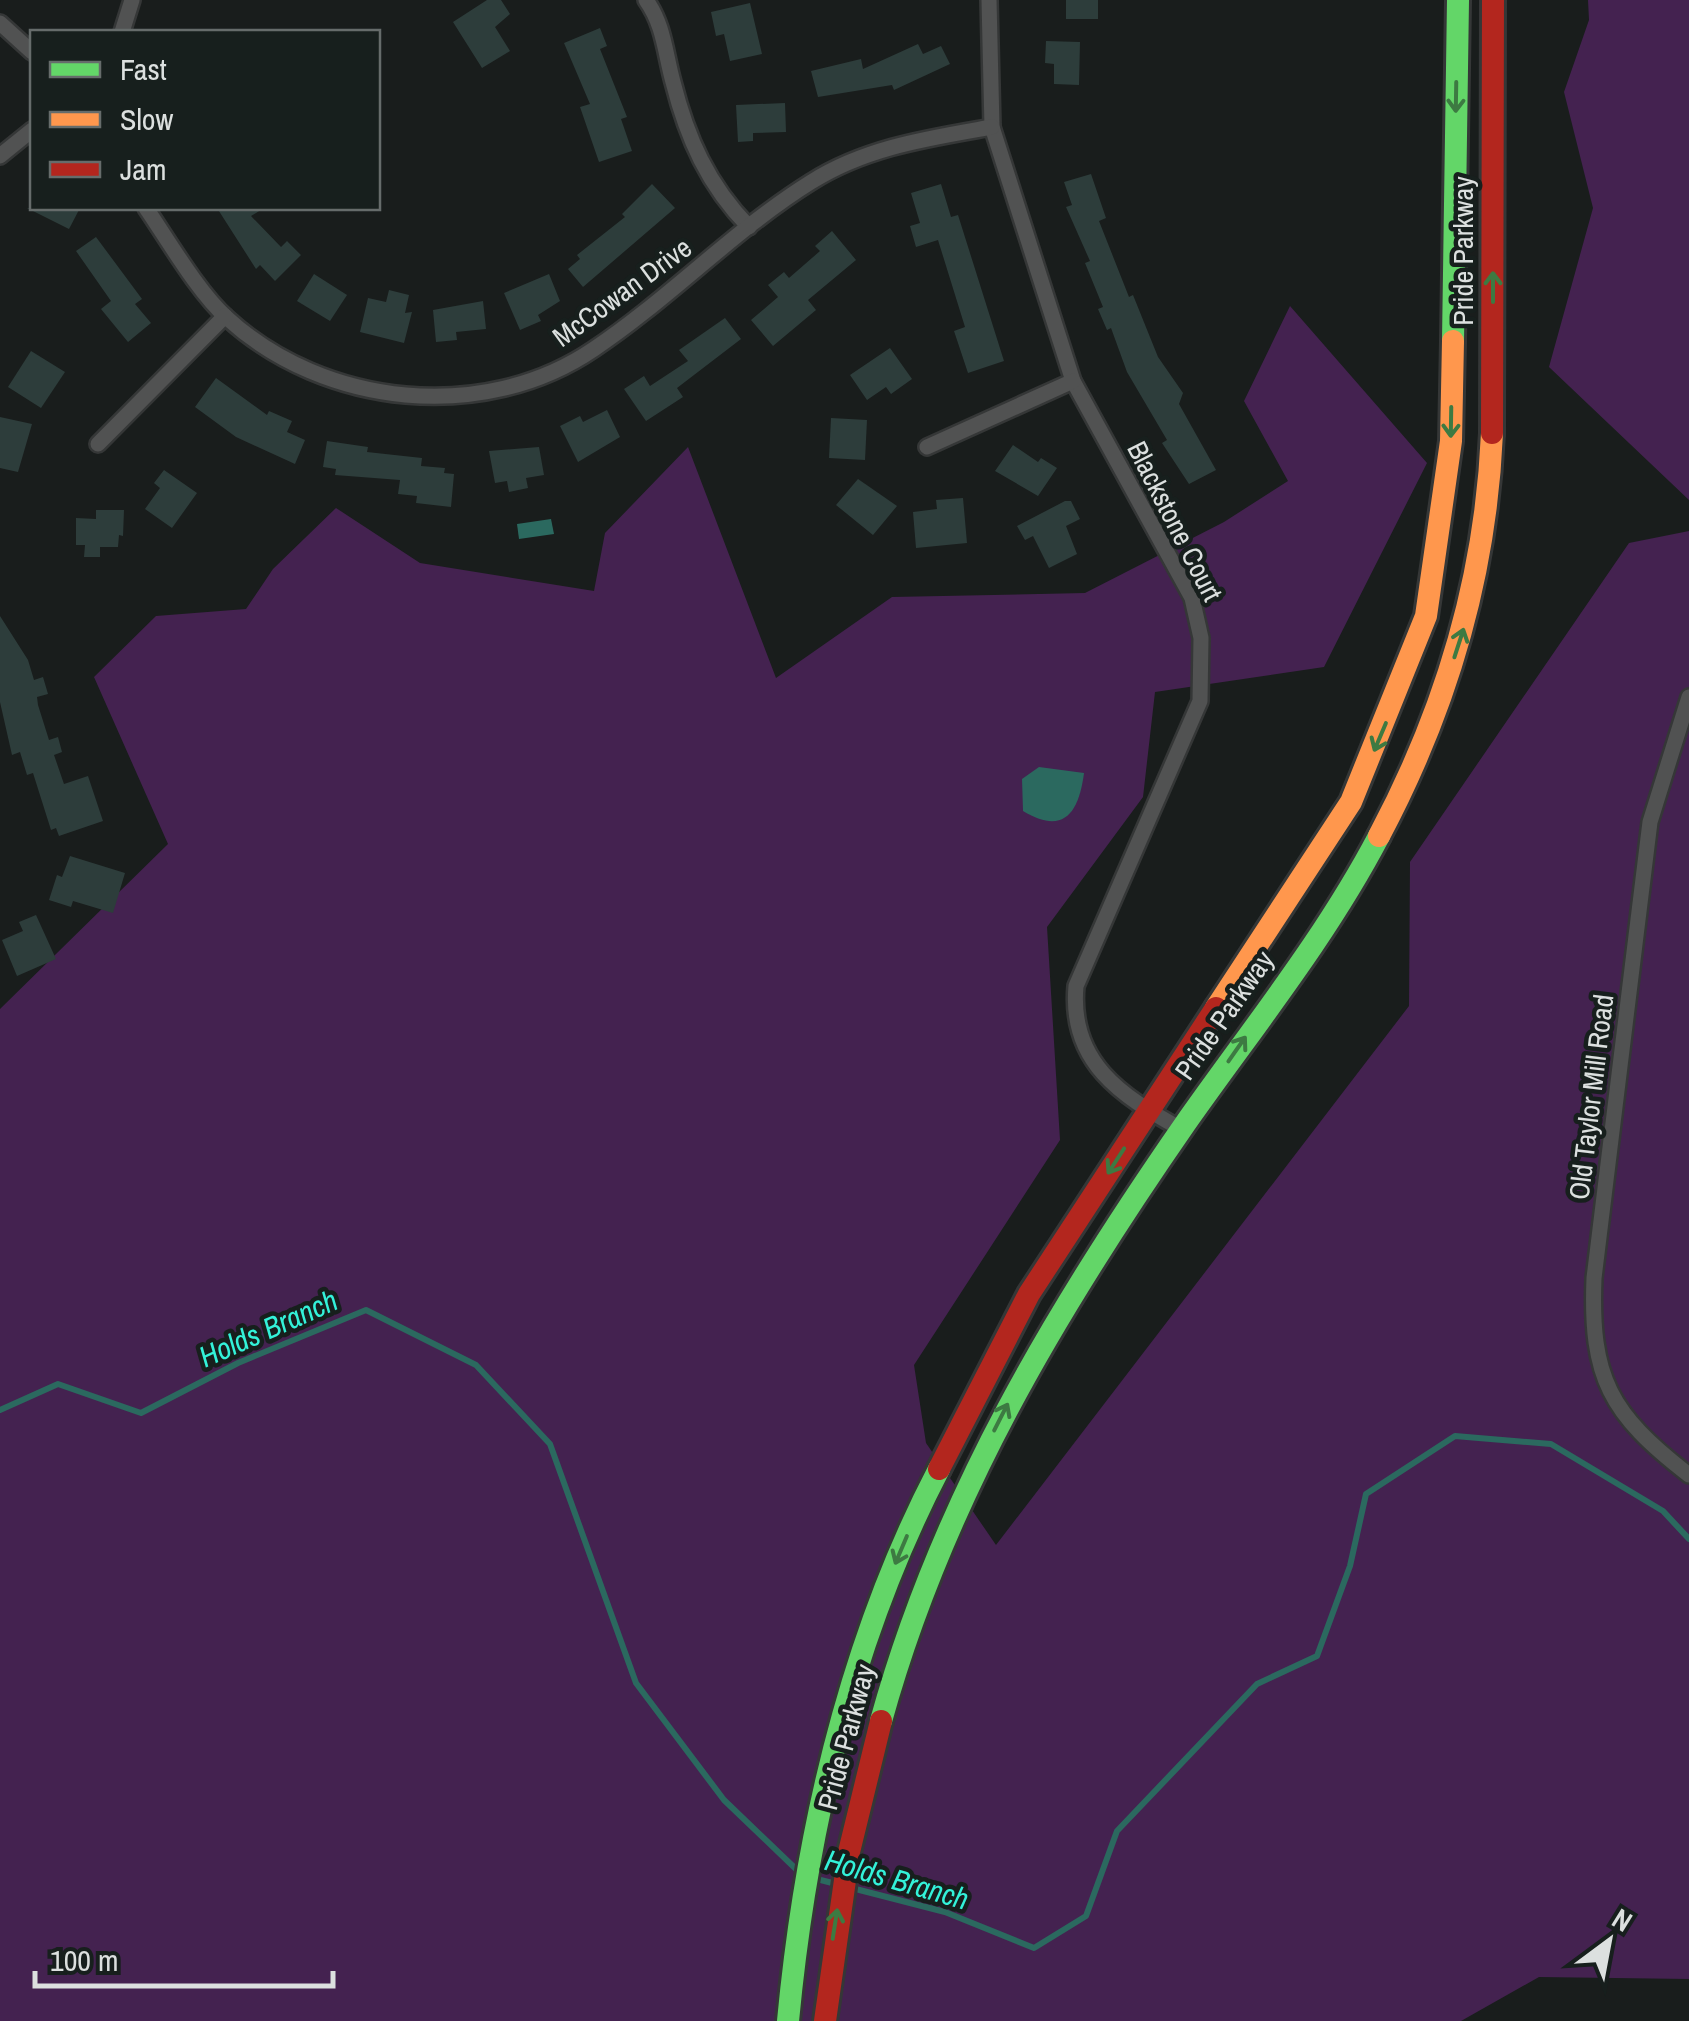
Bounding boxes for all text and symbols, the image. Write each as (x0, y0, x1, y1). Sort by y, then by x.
legend (30, 30, 380, 210)
text: Fast (120, 49, 167, 89)
one-way arrow (1446, 81, 1465, 113)
text: Slow (120, 99, 174, 139)
text: Jam (120, 149, 166, 189)
street label: Pride Parkway (1444, 176, 1482, 326)
street label: McCowan Drive (545, 229, 699, 355)
one-way arrow (1484, 271, 1502, 304)
one-way arrow (1442, 406, 1461, 438)
street label: Blackstone Court (1118, 434, 1232, 608)
one-way arrow (1451, 628, 1469, 660)
one-way arrow (1370, 721, 1388, 752)
street label: Pride Parkway (1166, 943, 1283, 1087)
street label: Old Taylor Mill Road (1560, 992, 1622, 1202)
one-way arrow (1226, 1036, 1247, 1063)
one-way arrow (1106, 1146, 1127, 1174)
water label: Holds Branch (192, 1280, 344, 1376)
one-way arrow (992, 1403, 1011, 1433)
one-way arrow (891, 1534, 909, 1565)
street label: Pride Parkway (808, 1659, 884, 1814)
water label: Holds Branch (821, 1839, 973, 1919)
north arrow (1559, 1891, 1659, 1991)
text: N (1605, 1899, 1639, 1940)
one-way arrow (826, 1908, 845, 1941)
scale bar (35, 1926, 332, 1988)
text: 100 m (50, 1940, 118, 1980)

